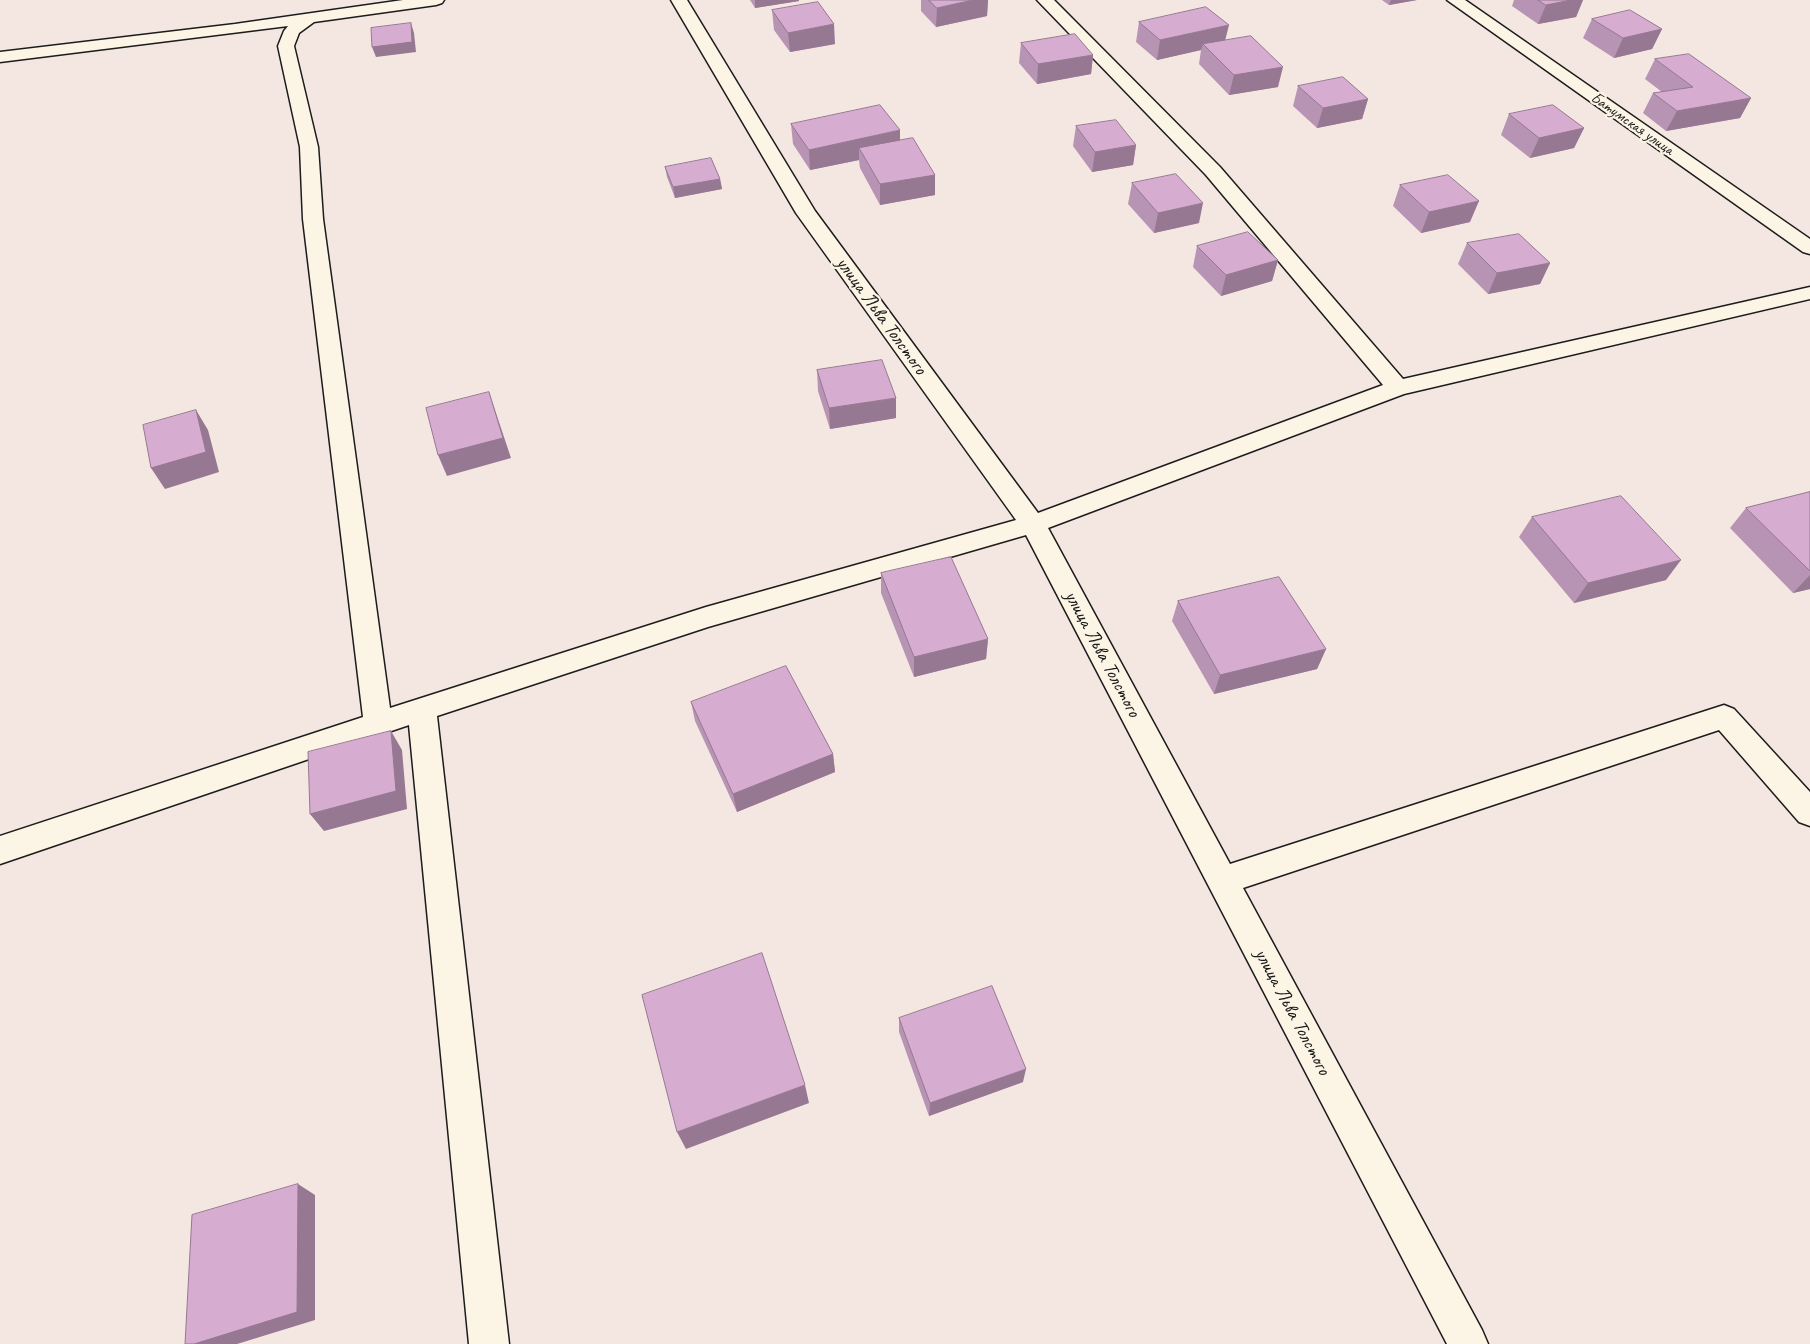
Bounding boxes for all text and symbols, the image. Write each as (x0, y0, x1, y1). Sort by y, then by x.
street label: Батумская улица (1587, 88, 1677, 160)
street label: улица Льва Толстого (830, 252, 932, 380)
street label: улица Льва Толстого (1059, 587, 1145, 721)
street label: улица Льва Толстого (1249, 945, 1335, 1079)

